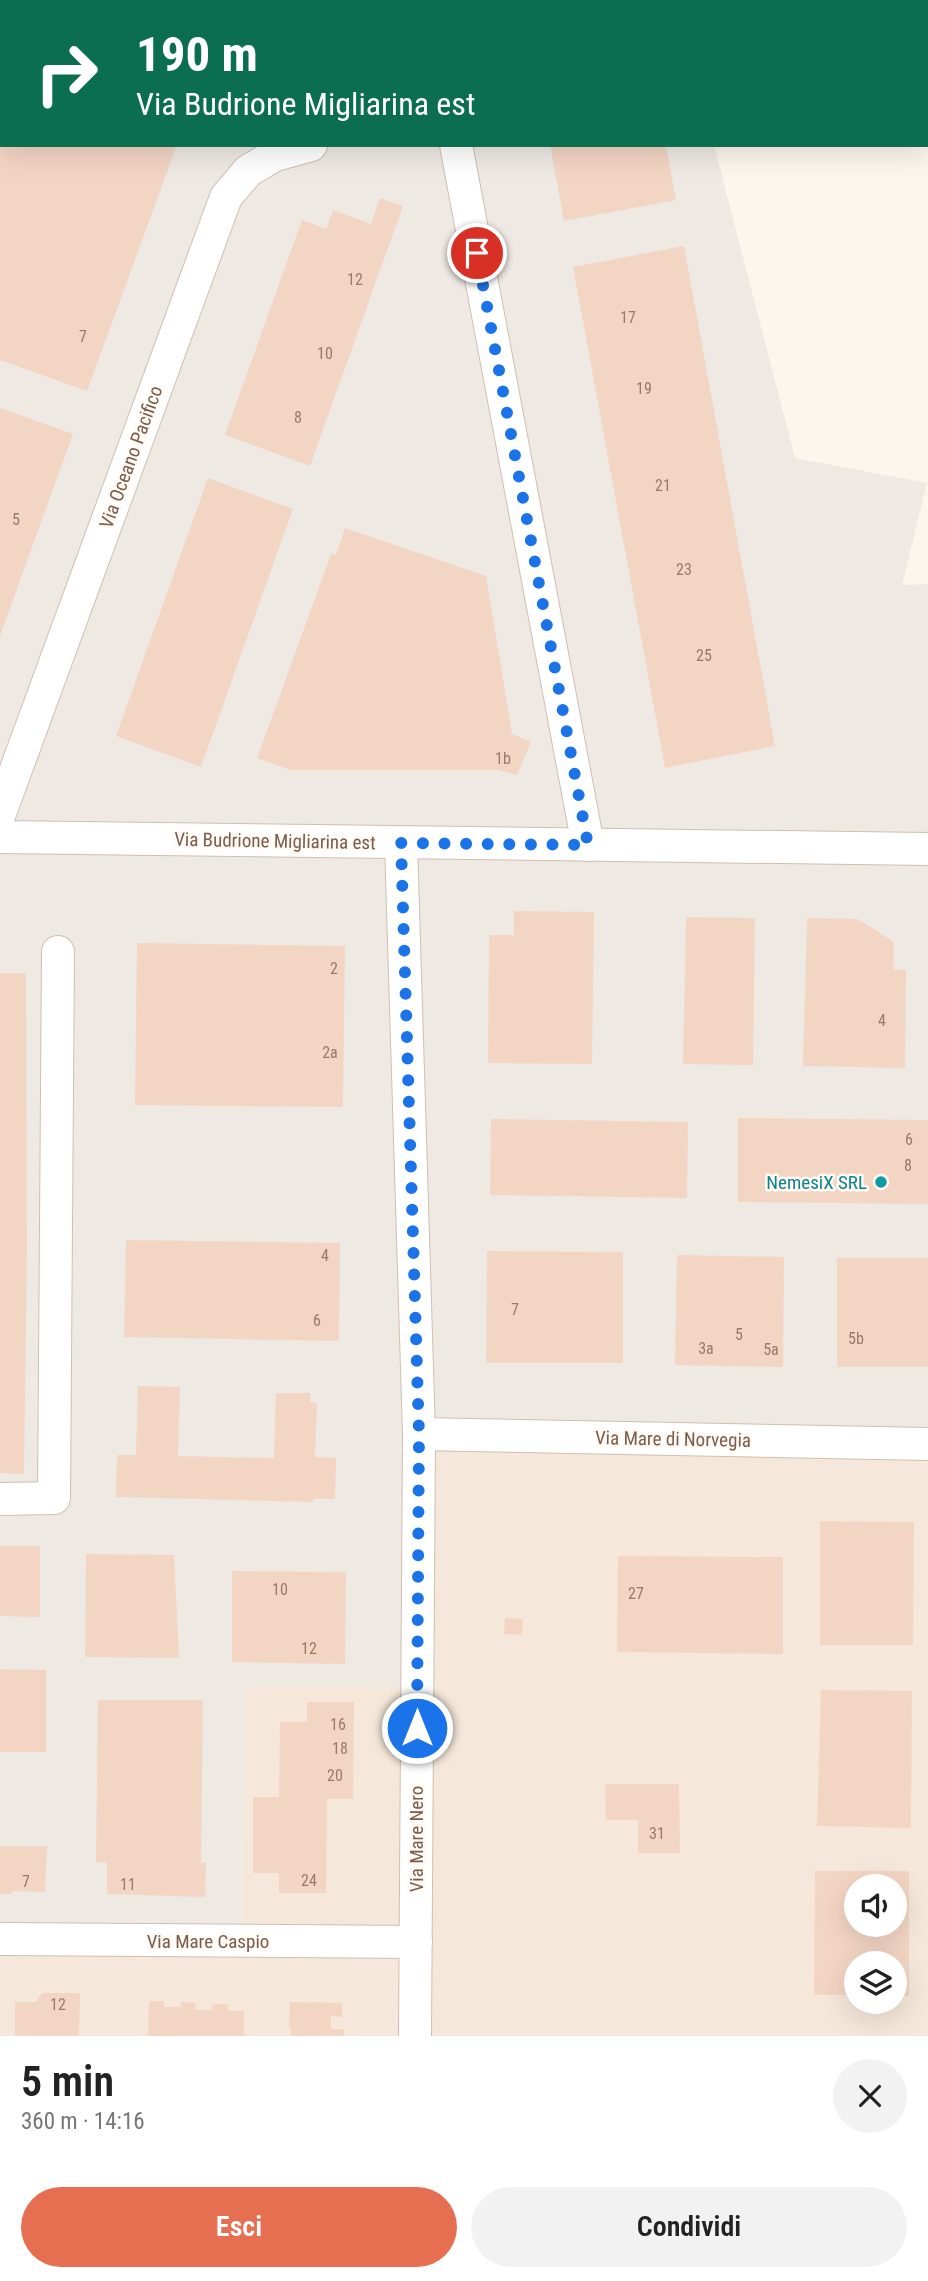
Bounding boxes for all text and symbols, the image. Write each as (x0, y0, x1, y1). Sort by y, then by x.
text: 190 m (136, 26, 258, 83)
icon: right (21, 28, 112, 119)
text: Via Budrione Migliarina est (136, 85, 475, 123)
pin (447, 223, 507, 283)
icon: arrive (458, 234, 496, 272)
house number: 12 (347, 270, 363, 289)
house number: 17 (620, 308, 636, 327)
house number: 7 (79, 327, 87, 346)
house number: 10 (317, 344, 333, 363)
house number: 19 (636, 379, 652, 398)
street label: Via Oceano Pacifico (95, 383, 167, 531)
house number: 8 (294, 408, 302, 427)
house number: 21 (655, 476, 671, 495)
house number: 5 (12, 510, 20, 529)
house number: 23 (676, 560, 692, 579)
house number: 25 (696, 646, 712, 665)
house number: 1b (495, 749, 511, 768)
street label: Via Budrione Migliarina est (174, 828, 376, 854)
house number: 2 (330, 959, 338, 978)
house number: 4 (878, 1011, 886, 1030)
house number: 2a (322, 1043, 338, 1062)
house number: 6 (905, 1130, 913, 1149)
house number: 8 (904, 1156, 912, 1175)
place label: NemesiX SRL (766, 1171, 867, 1194)
marker: NemesiX SRL (873, 1174, 889, 1190)
house number: 4 (321, 1246, 329, 1265)
house number: 7 (511, 1300, 519, 1319)
house number: 6 (313, 1311, 321, 1330)
house number: 5 (735, 1325, 743, 1344)
house number: 5b (848, 1329, 864, 1348)
house number: 3a (698, 1339, 714, 1358)
house number: 5a (763, 1340, 779, 1359)
street label: Via Mare di Norvegia (595, 1426, 751, 1452)
house number: 10 (272, 1580, 288, 1599)
house number: 27 (628, 1584, 644, 1603)
house number: 12 (301, 1639, 317, 1658)
position arrow (380, 1691, 454, 1765)
house number: 16 (330, 1715, 346, 1734)
house number: 18 (332, 1739, 348, 1758)
house number: 20 (327, 1766, 343, 1785)
street label: Via Mare Nero (405, 1786, 428, 1892)
house number: 31 (649, 1824, 665, 1843)
house number: 24 (301, 1871, 317, 1890)
house number: 7 (22, 1872, 30, 1891)
map controls (844, 1874, 907, 2014)
button: sound (844, 1874, 907, 1937)
house number: 11 (120, 1875, 136, 1894)
street label: Via Mare Caspio (147, 1930, 269, 1953)
button: layers (844, 1951, 907, 2014)
house number: 12 (50, 1995, 66, 2014)
text: 5 min (21, 2057, 114, 2106)
button: close (833, 2059, 907, 2133)
text: 360 m · 14:16 (21, 2108, 145, 2135)
button: Esci (21, 2187, 457, 2267)
button: Condividi (471, 2187, 907, 2267)

